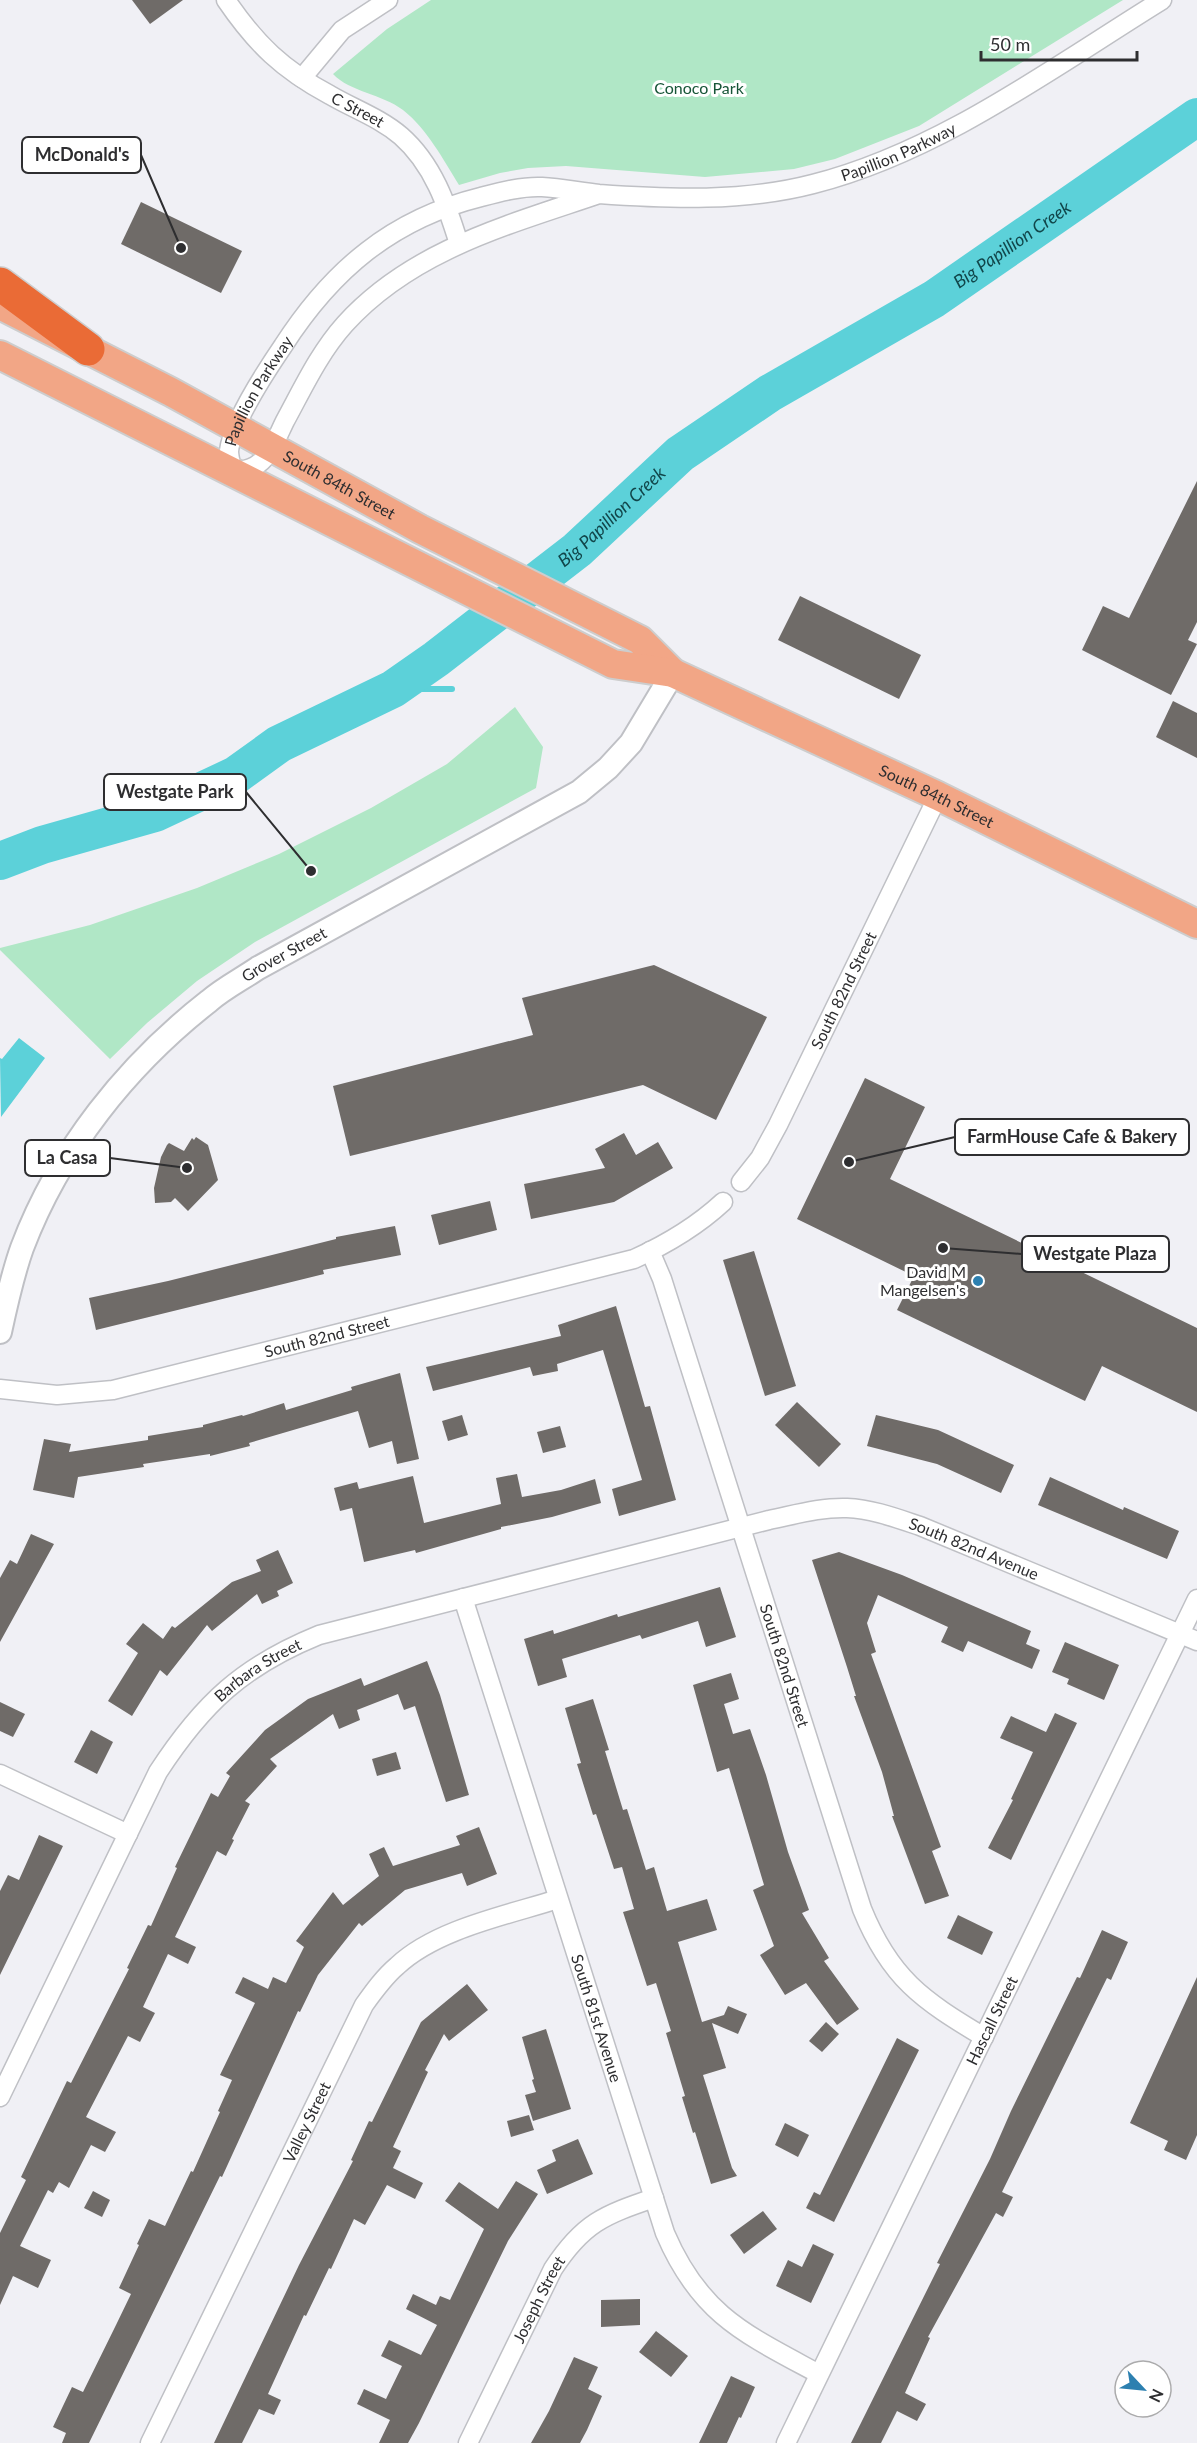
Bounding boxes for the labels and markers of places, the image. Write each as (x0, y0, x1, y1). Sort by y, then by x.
callout: McDonald's (22, 137, 141, 173)
callout: Westgate Park (104, 774, 246, 810)
callout: FarmHouse Cafe & Bakery (955, 1119, 1189, 1155)
callout: La Casa (25, 1140, 110, 1176)
callout: Westgate Plaza (1022, 1236, 1169, 1272)
place label: David M Mangelsen's (880, 1262, 966, 1299)
marker: David M Mangelsen's (971, 1274, 985, 1288)

